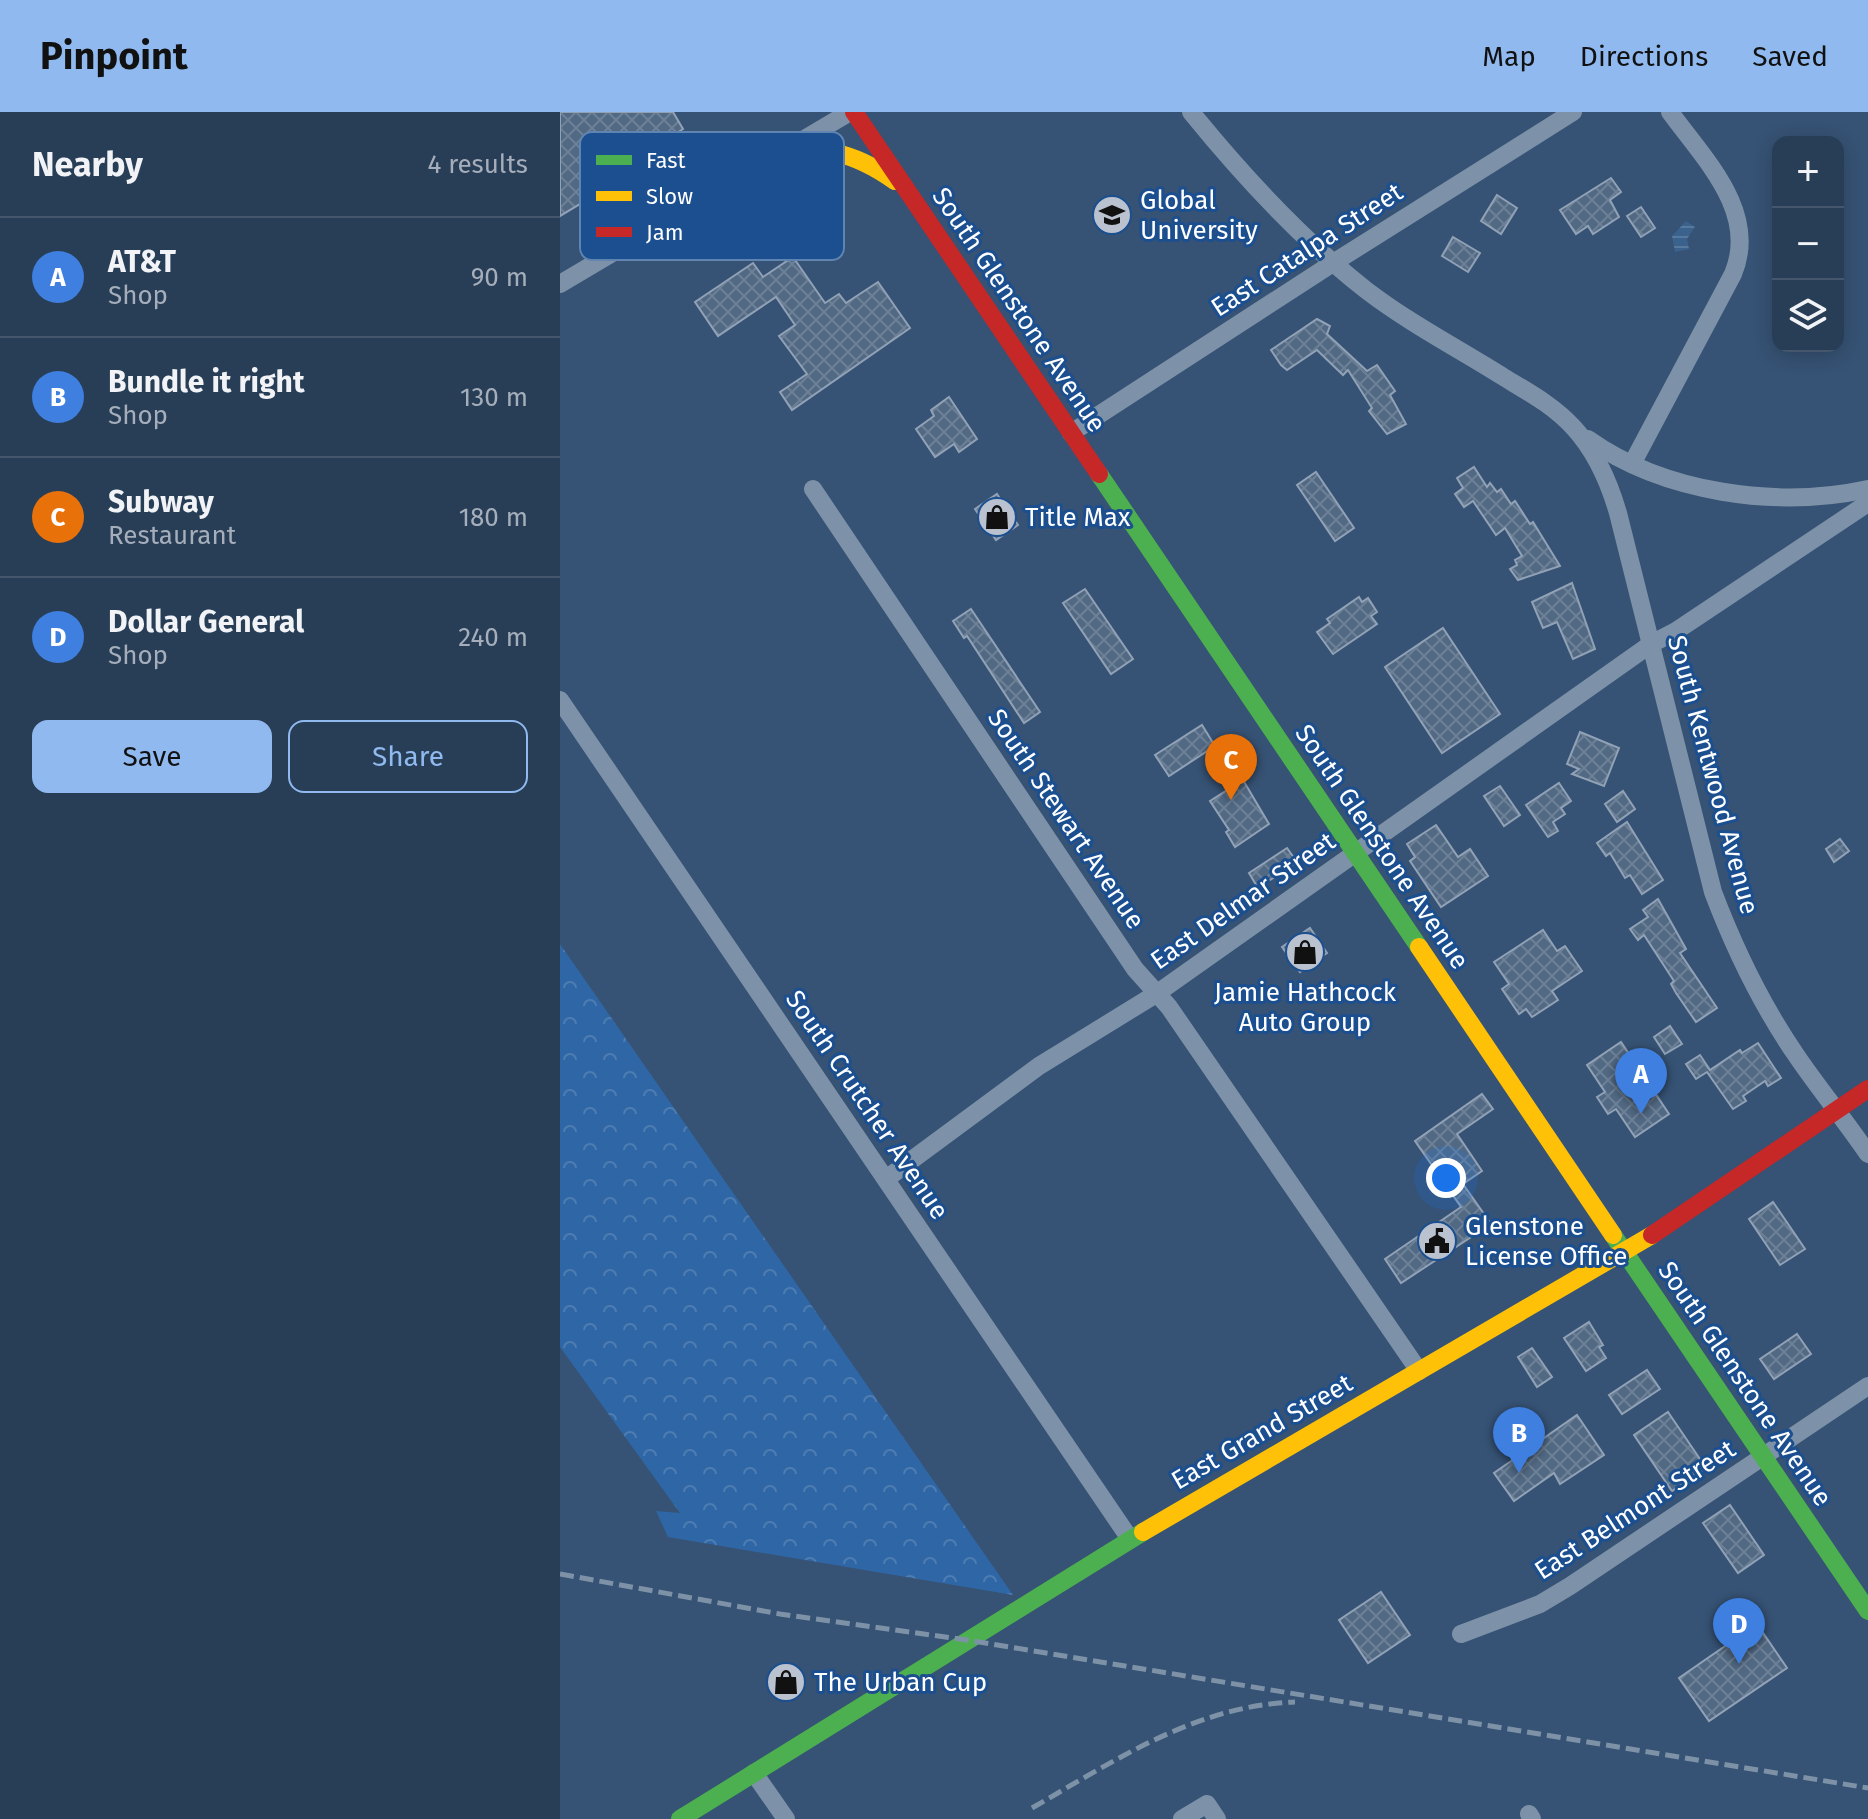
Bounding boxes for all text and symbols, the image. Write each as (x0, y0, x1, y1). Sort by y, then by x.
text: Pinpoint (40, 33, 188, 79)
text: Map (1482, 40, 1536, 73)
text: Directions (1580, 40, 1708, 73)
text: Saved (1752, 40, 1828, 73)
legend (580, 132, 844, 260)
map controls (1772, 136, 1844, 352)
button: + (1772, 136, 1844, 208)
text: Nearby (32, 144, 143, 185)
text: Fast (646, 147, 686, 174)
text: 4 results (427, 149, 528, 180)
street label: East Catalpa Street (1206, 176, 1409, 323)
street label: South Glenstone Avenue (926, 182, 1112, 438)
text: Slow (646, 183, 693, 210)
place label: Global University (1140, 185, 1258, 246)
school or university icon: Global University (1091, 194, 1133, 236)
button: − (1772, 208, 1844, 280)
text: Jam (646, 219, 684, 246)
text: AT&T (108, 244, 176, 280)
text: A (50, 262, 66, 293)
text: 90 m (471, 262, 528, 293)
text: Shop (108, 280, 168, 311)
button: layers (1772, 280, 1844, 352)
text: Bundle it right (108, 364, 304, 400)
text: B (50, 382, 66, 413)
text: 130 m (460, 382, 528, 413)
text: Shop (108, 400, 168, 431)
text: Subway (108, 484, 214, 520)
shop icon: Title Max (976, 496, 1018, 538)
text: C (51, 502, 65, 533)
text: 180 m (459, 502, 528, 533)
place label: Title Max (1025, 502, 1131, 533)
text: Restaurant (108, 520, 236, 551)
text: Dollar General (108, 604, 304, 640)
text: D (50, 622, 66, 653)
text: 240 m (458, 622, 528, 653)
street label: South Kentwood Avenue (1661, 632, 1765, 918)
text: Shop (108, 640, 168, 671)
street label: South Stewart Avenue (981, 703, 1151, 935)
street label: South Glenstone Avenue (1289, 719, 1475, 975)
button: Save (32, 720, 272, 793)
button: Share (288, 720, 528, 793)
pin: C (1205, 734, 1257, 800)
street label: East Delmar Street (1145, 825, 1342, 976)
shop icon: Jamie Hathcock Auto Group (1284, 931, 1326, 973)
place label: Jamie Hathcock Auto Group (1214, 977, 1397, 1038)
street label: South Crutcher Avenue (779, 985, 955, 1225)
pin: A (1615, 1048, 1667, 1114)
your location (1426, 1158, 1466, 1198)
place label: Glenstone License Office (1465, 1211, 1628, 1272)
public building icon: Glenstone License Office (1416, 1220, 1458, 1262)
street label: South Glenstone Avenue (1652, 1256, 1838, 1512)
street label: East Grand Street (1166, 1367, 1359, 1496)
pin: B (1493, 1407, 1545, 1473)
street label: East Belmont Street (1529, 1433, 1742, 1586)
pin: D (1713, 1598, 1765, 1664)
shop icon: The Urban Cup (765, 1661, 807, 1703)
place label: The Urban Cup (814, 1667, 987, 1698)

